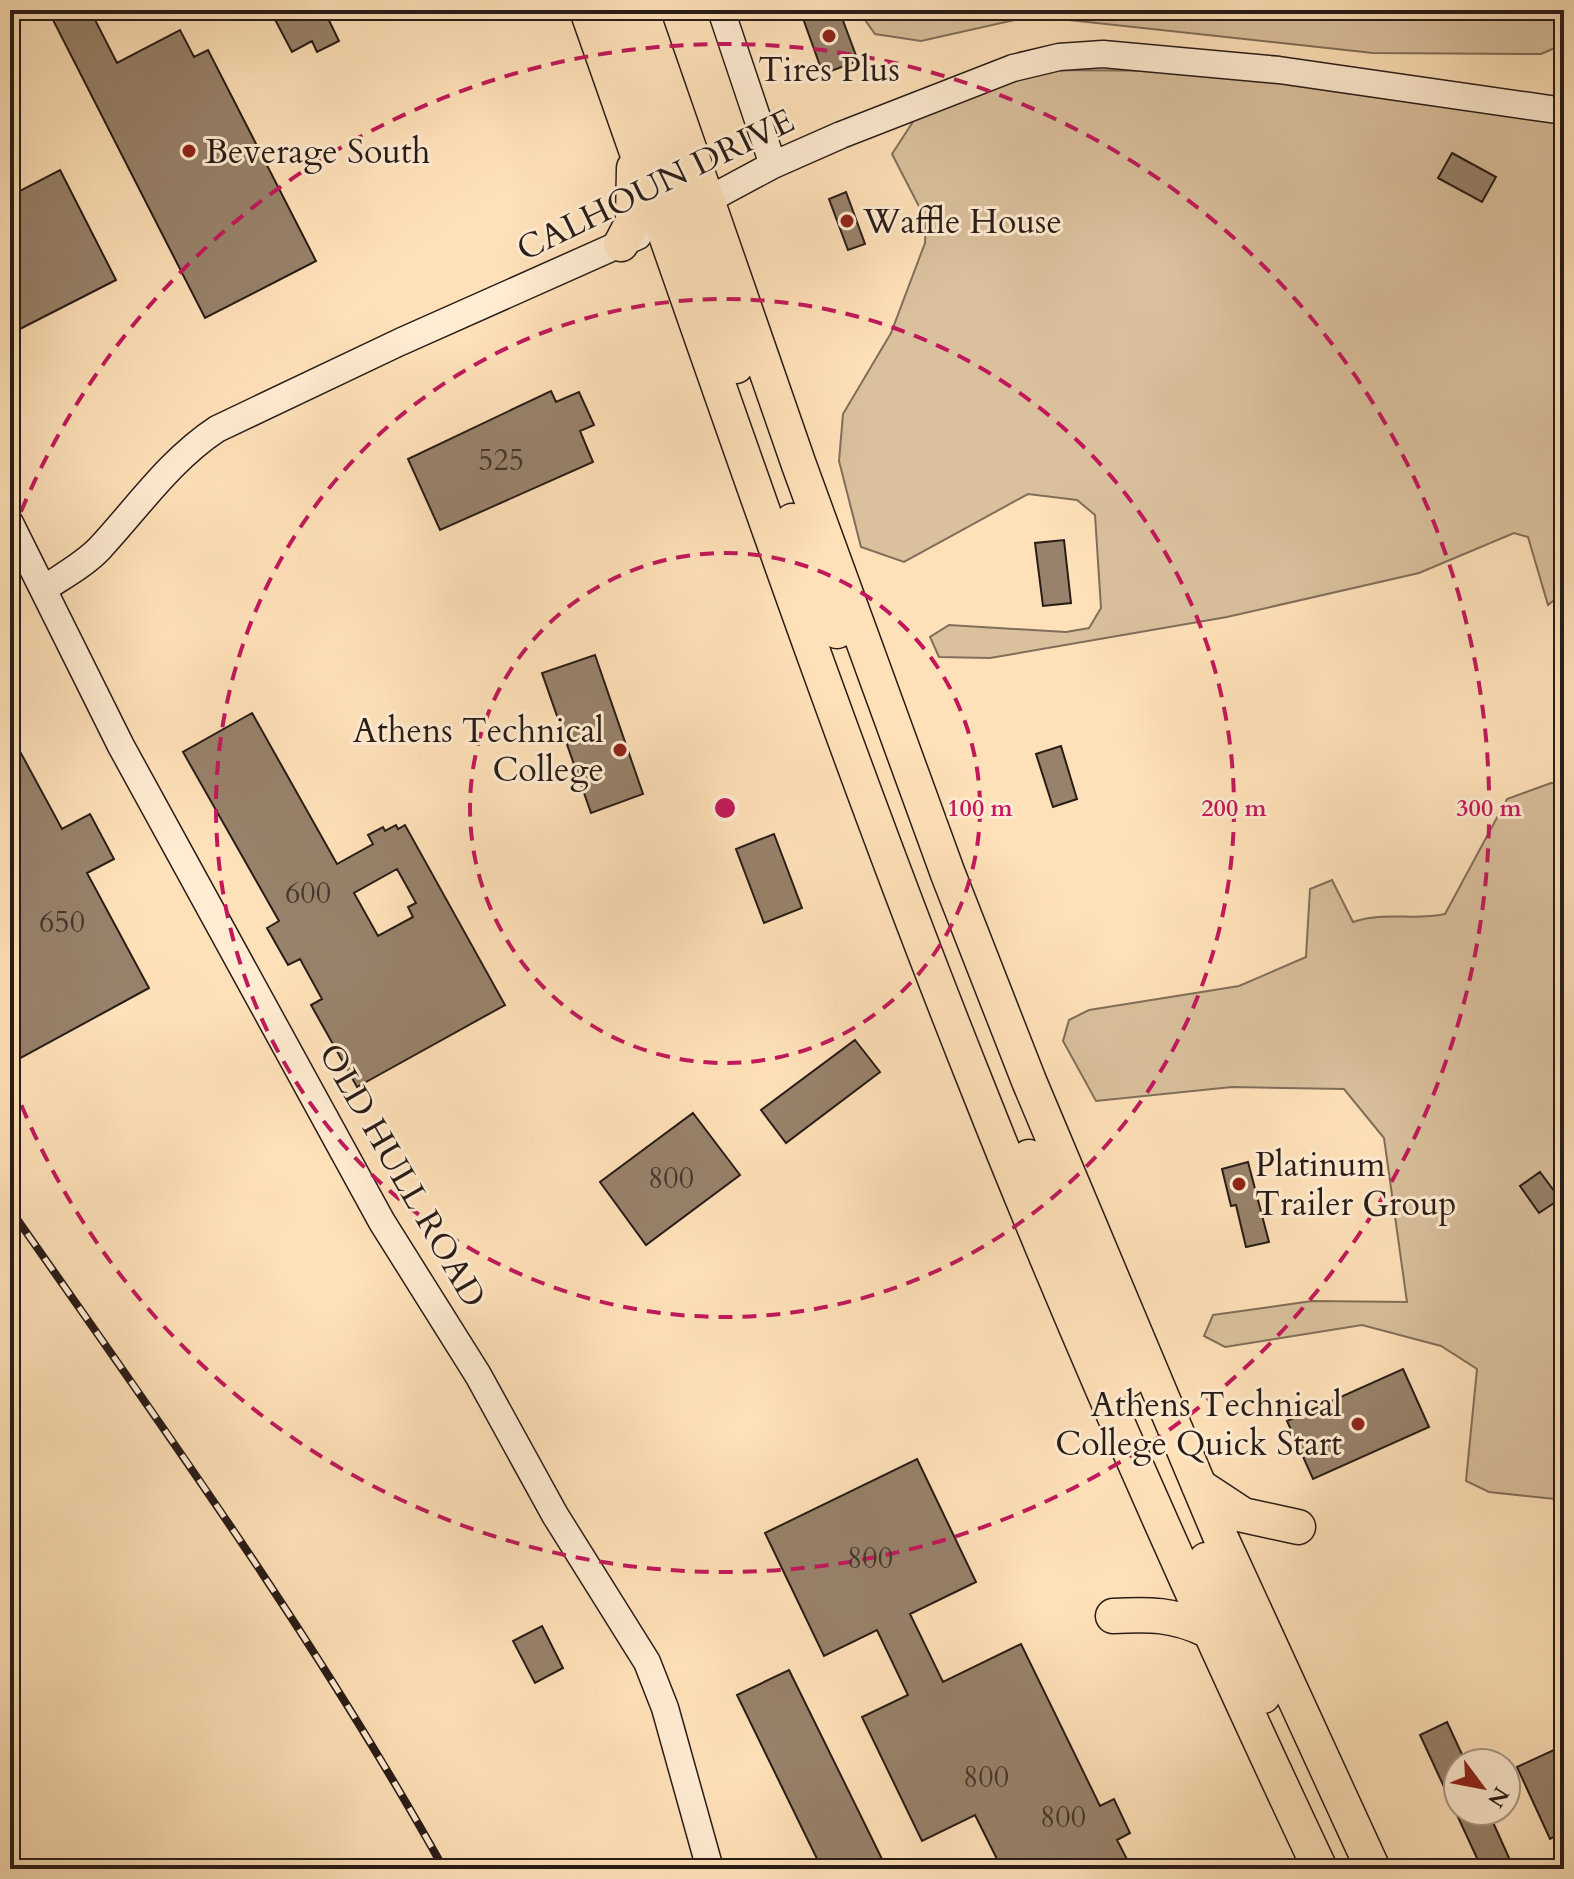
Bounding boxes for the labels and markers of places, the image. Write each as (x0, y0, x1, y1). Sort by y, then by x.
marker: Tires Plus (820, 27, 838, 45)
place label: Tires Plus (758, 47, 900, 93)
place label: Beverage South (205, 129, 431, 175)
marker: Beverage South (180, 142, 198, 160)
place label: Waffle House (862, 199, 1062, 245)
marker: Waffle House (838, 212, 856, 230)
place label: Athens Technical College (353, 708, 604, 793)
marker: Athens Technical College (611, 741, 629, 759)
centre of rings (711, 794, 739, 822)
place label: Platinum Trailer Group (1255, 1142, 1457, 1227)
marker: Platinum Trailer Group (1230, 1175, 1248, 1193)
place label: Athens Technical College Quick Start (1055, 1382, 1342, 1467)
marker: Athens Technical College Quick Start (1349, 1415, 1367, 1433)

